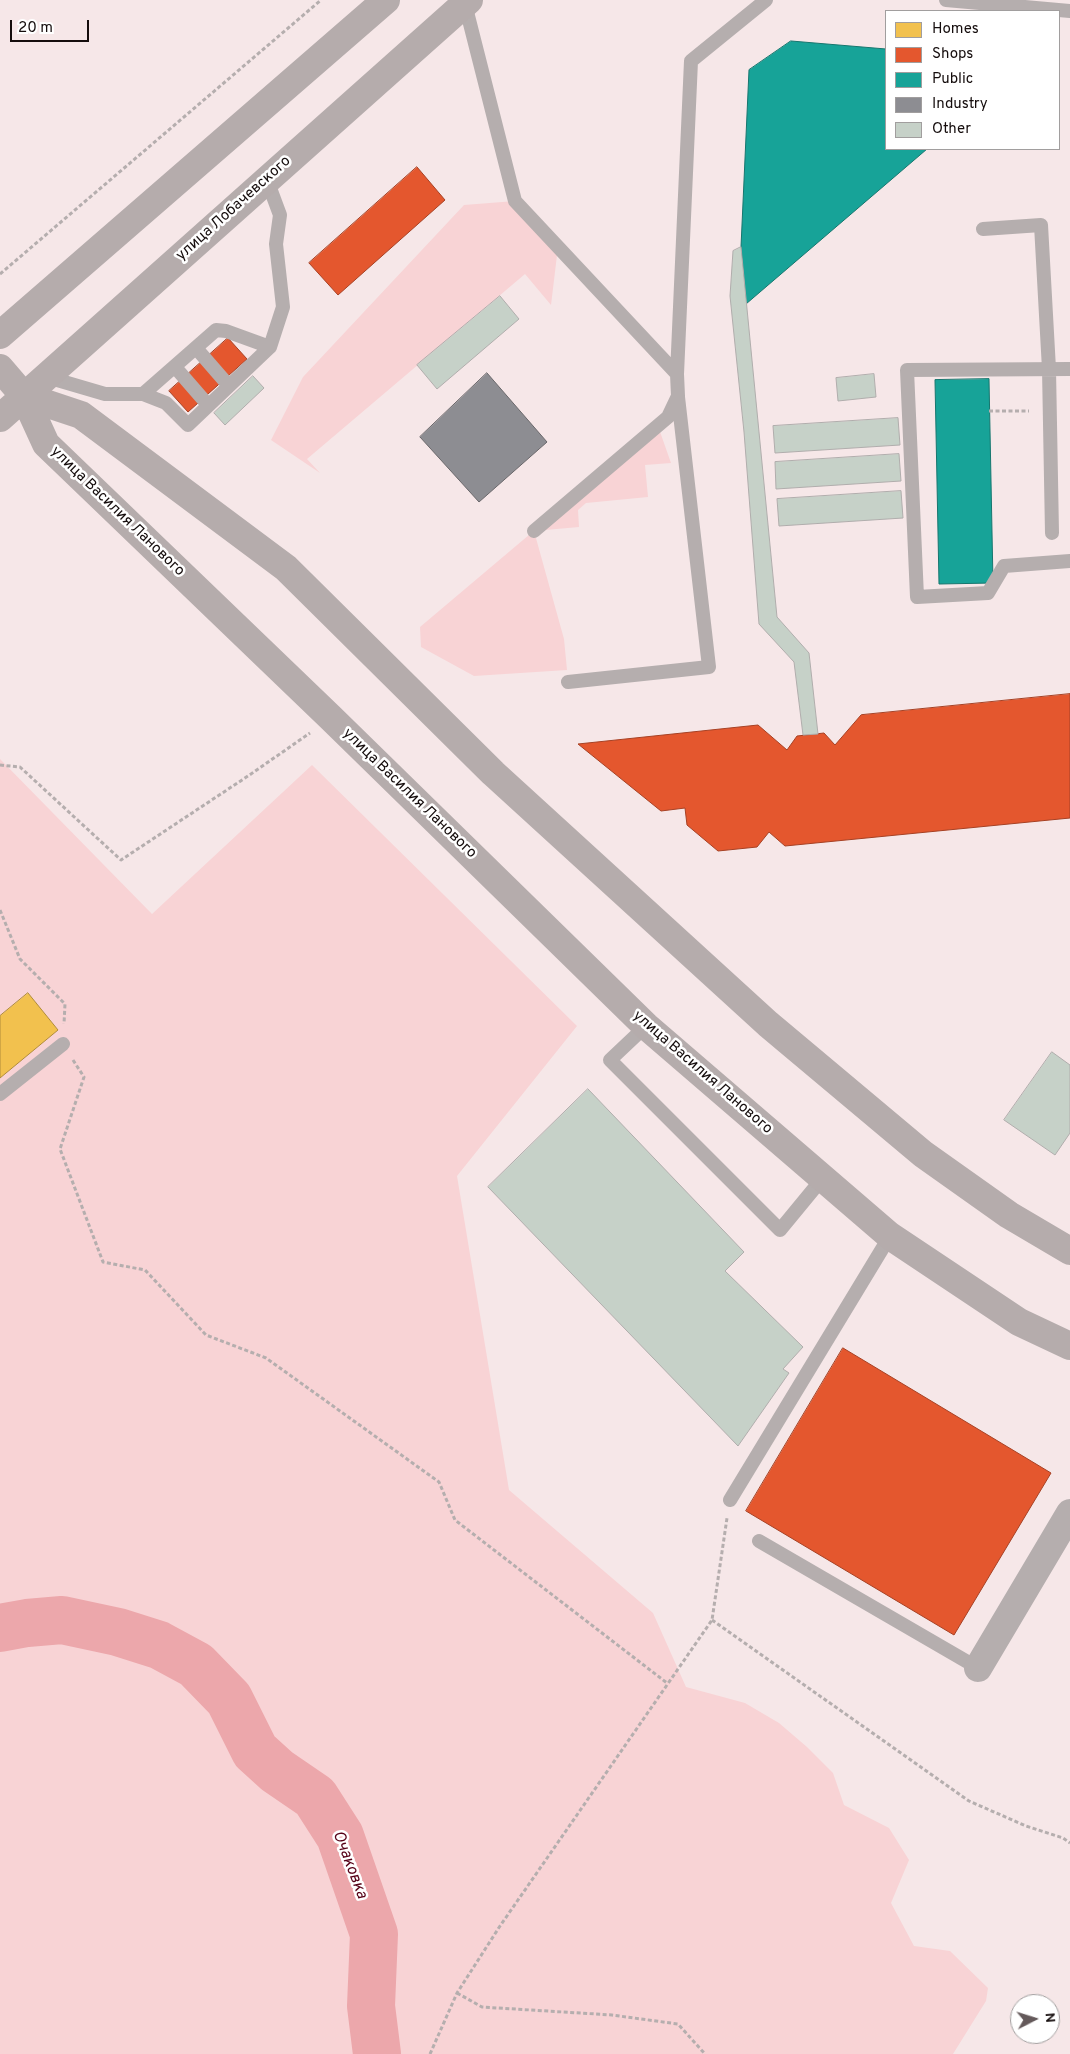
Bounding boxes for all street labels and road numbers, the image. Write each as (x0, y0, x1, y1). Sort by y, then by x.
street label: улица Лобачевского (173, 153, 295, 265)
street label: улица Василия Ланового (46, 443, 188, 581)
street label: улица Василия Ланового (338, 725, 480, 863)
street label: улица Василия Ланового (628, 1007, 776, 1139)

